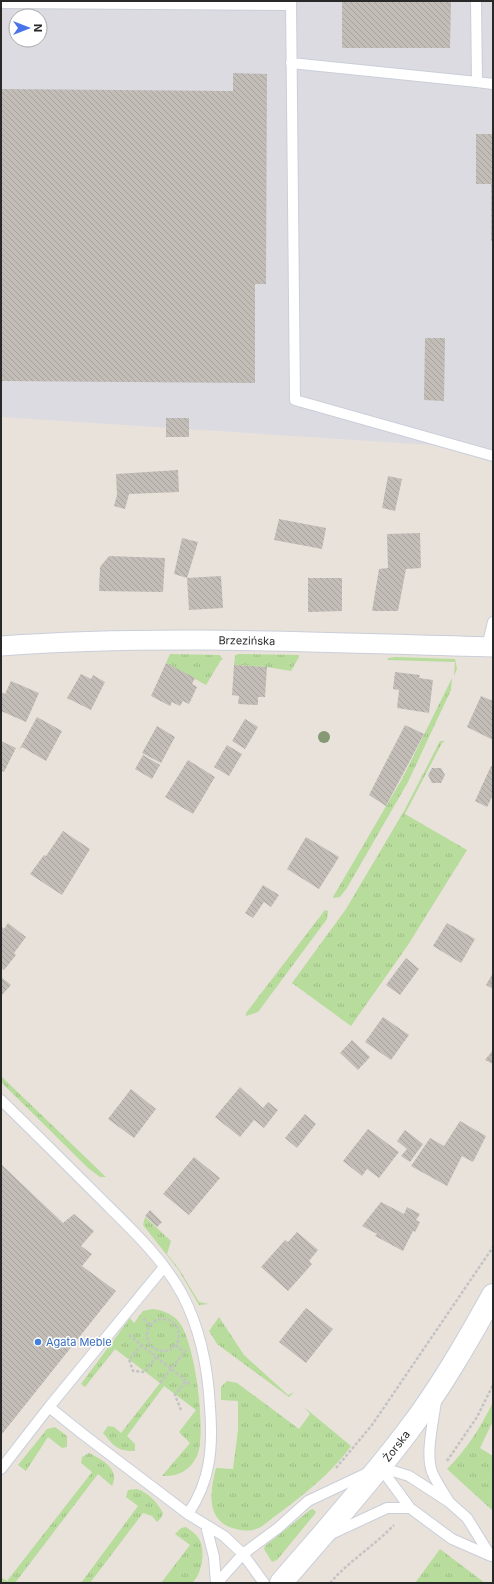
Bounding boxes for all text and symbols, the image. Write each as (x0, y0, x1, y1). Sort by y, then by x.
north arrow (8, 8, 48, 48)
text: N (31, 24, 45, 32)
street label: Brzezińska (218, 633, 275, 648)
place label: Agata Meble (46, 1335, 112, 1349)
marker: Agata Meble (33, 1337, 43, 1347)
street label: Żorska (380, 1428, 413, 1465)

